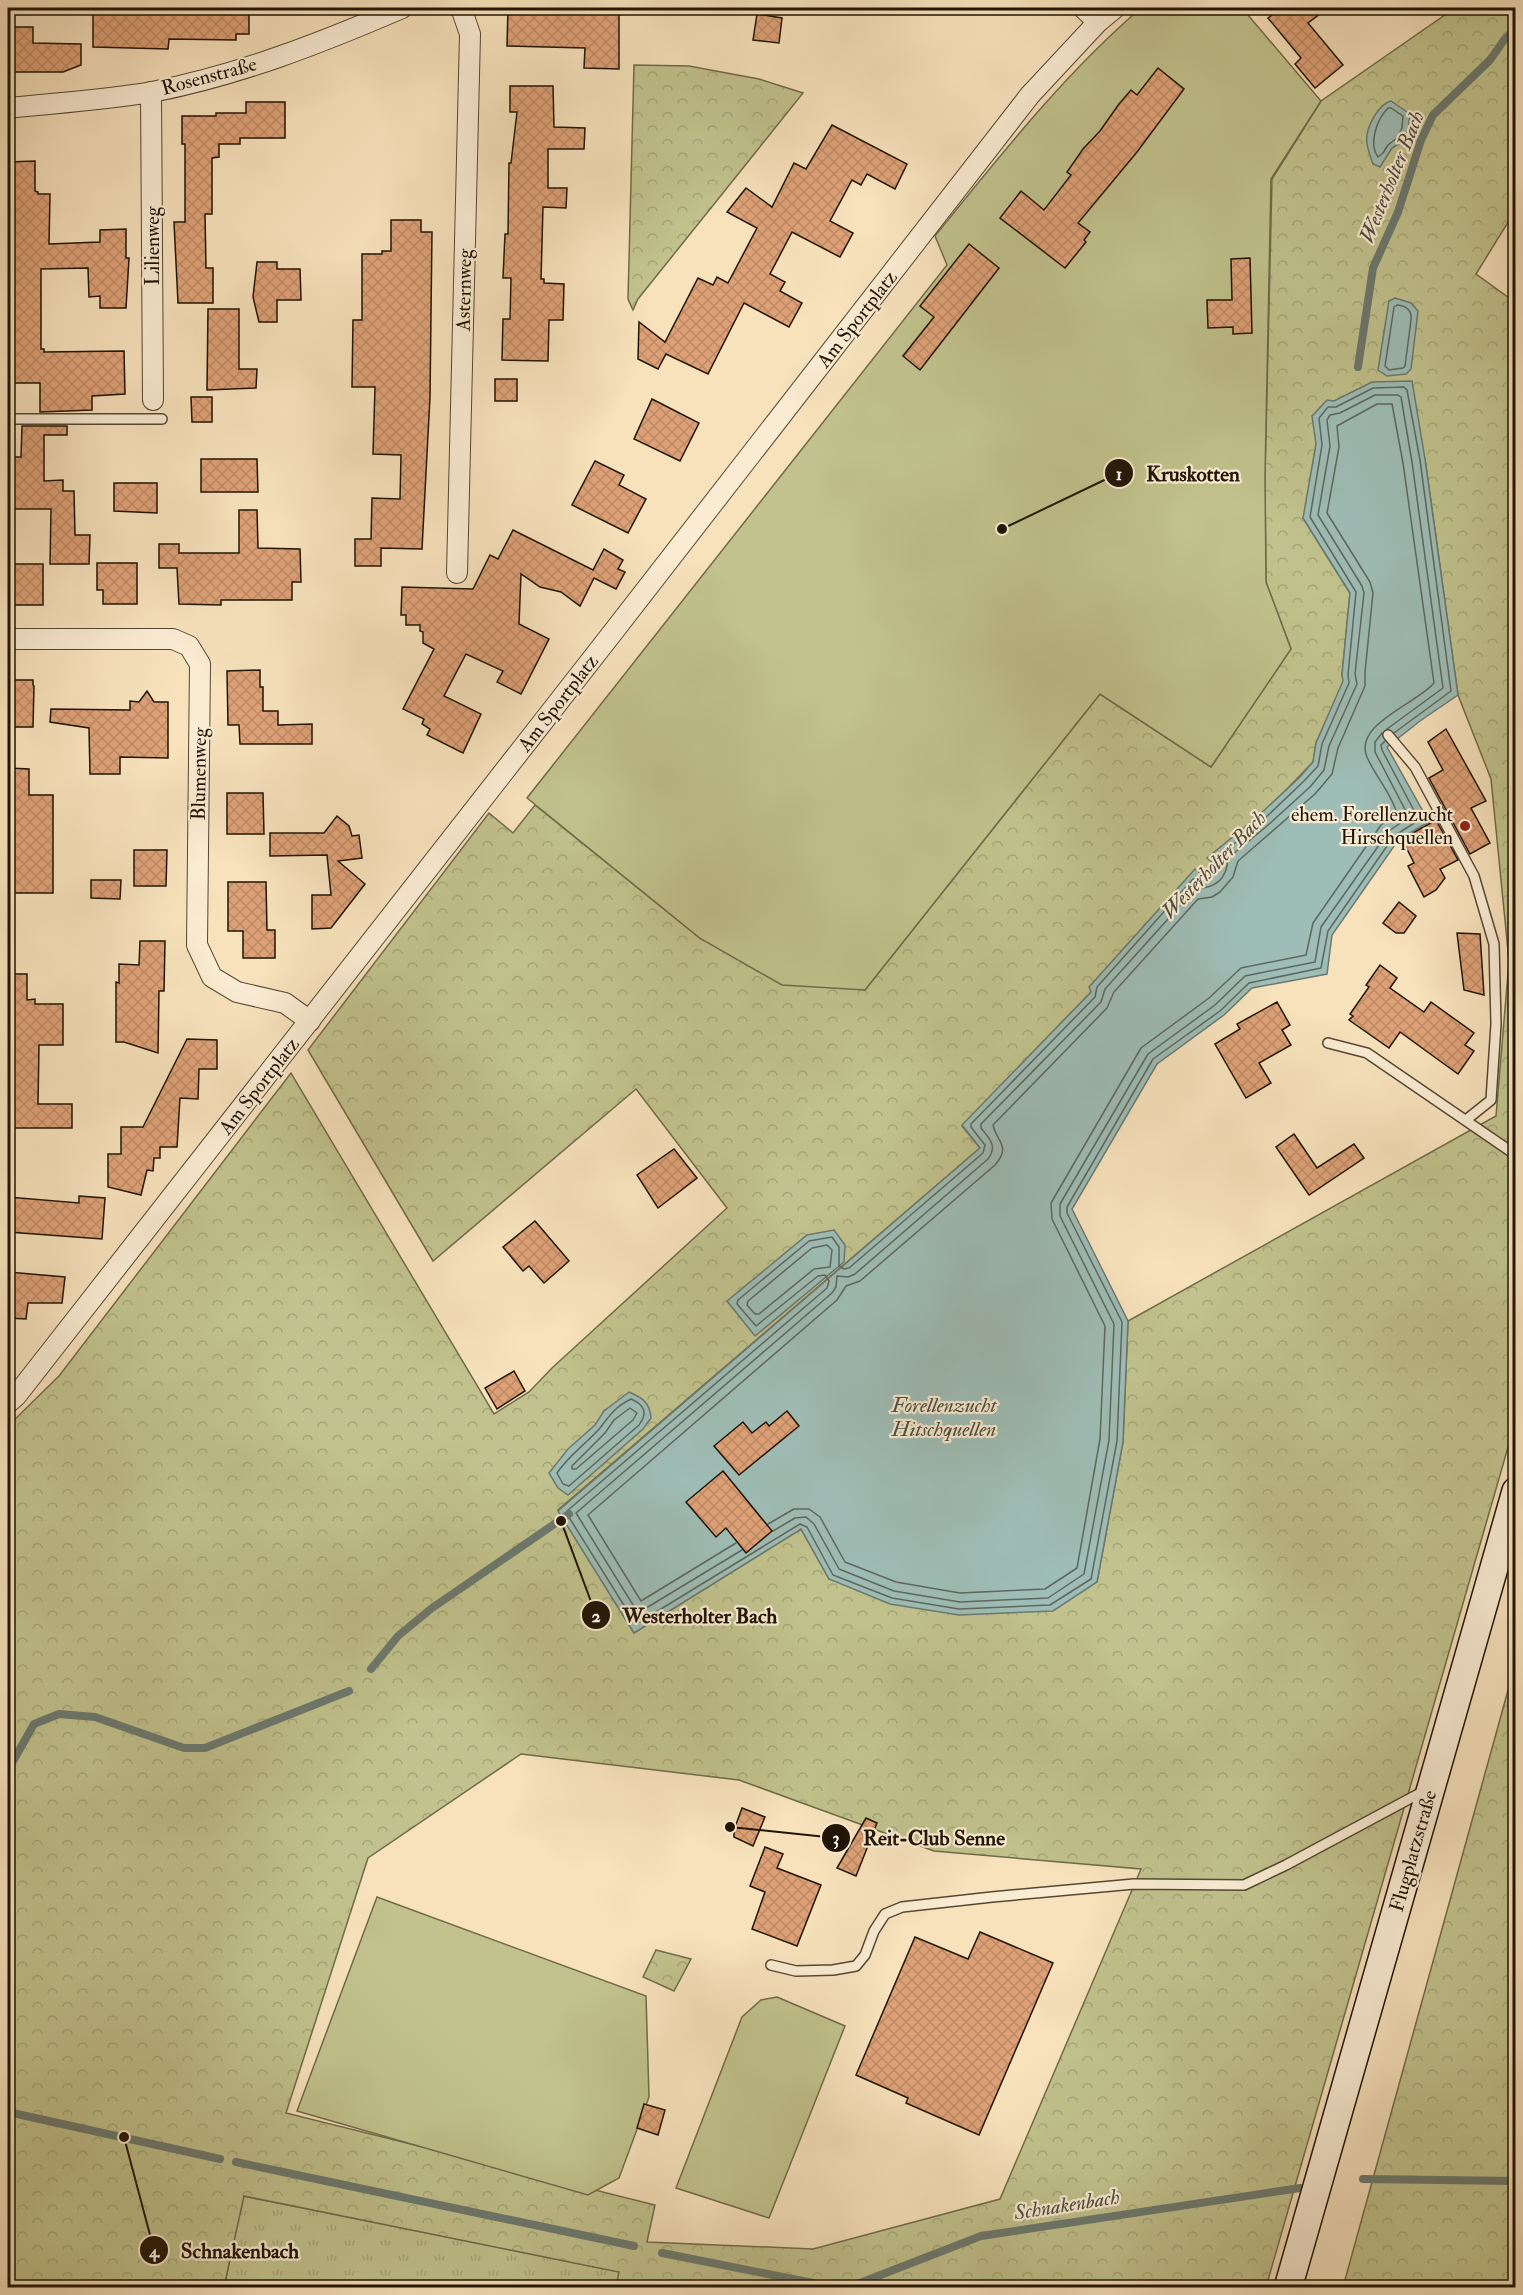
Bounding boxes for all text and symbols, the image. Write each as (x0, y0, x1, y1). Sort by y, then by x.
street label: Rosenstraße (159, 51, 259, 101)
water label: Westerholter Bach (1353, 107, 1431, 247)
street label: Lilienweg (140, 205, 165, 286)
street label: Asternweg (451, 247, 477, 332)
street label: Am Sportplatz (811, 265, 904, 374)
callout: Kruskotten (1104, 454, 1252, 493)
text: Kruskotten (1146, 461, 1240, 488)
text: 1 (1116, 463, 1122, 486)
street label: Am Sportplatz (512, 649, 605, 758)
street label: Blumenweg (186, 726, 212, 821)
place label: ehem. Forellenzucht Hirschquellen (1291, 802, 1454, 850)
water label: Westerholter Bach (1156, 805, 1272, 925)
marker: ehem. Forellenzucht Hirschquellen (1458, 819, 1472, 833)
street label: Am Sportplatz (213, 1032, 306, 1141)
water label: Forellenzucht Hitschquellen (890, 1392, 998, 1443)
callout: Westerholter Bach (581, 1596, 790, 1635)
text: Westerholter Bach (622, 1603, 777, 1630)
text: 2 (591, 1605, 601, 1628)
street label: Flugplatzstraße (1384, 1787, 1443, 1915)
callout: Reit-Club Senne (821, 1818, 1017, 1857)
text: Reit-Club Senne (863, 1825, 1005, 1852)
text: 3 (833, 1827, 840, 1850)
water label: Schnakenbach (1011, 2183, 1122, 2227)
callout: Schnakenbach (139, 2231, 311, 2270)
text: Schnakenbach (181, 2238, 299, 2265)
text: 4 (148, 2240, 160, 2263)

